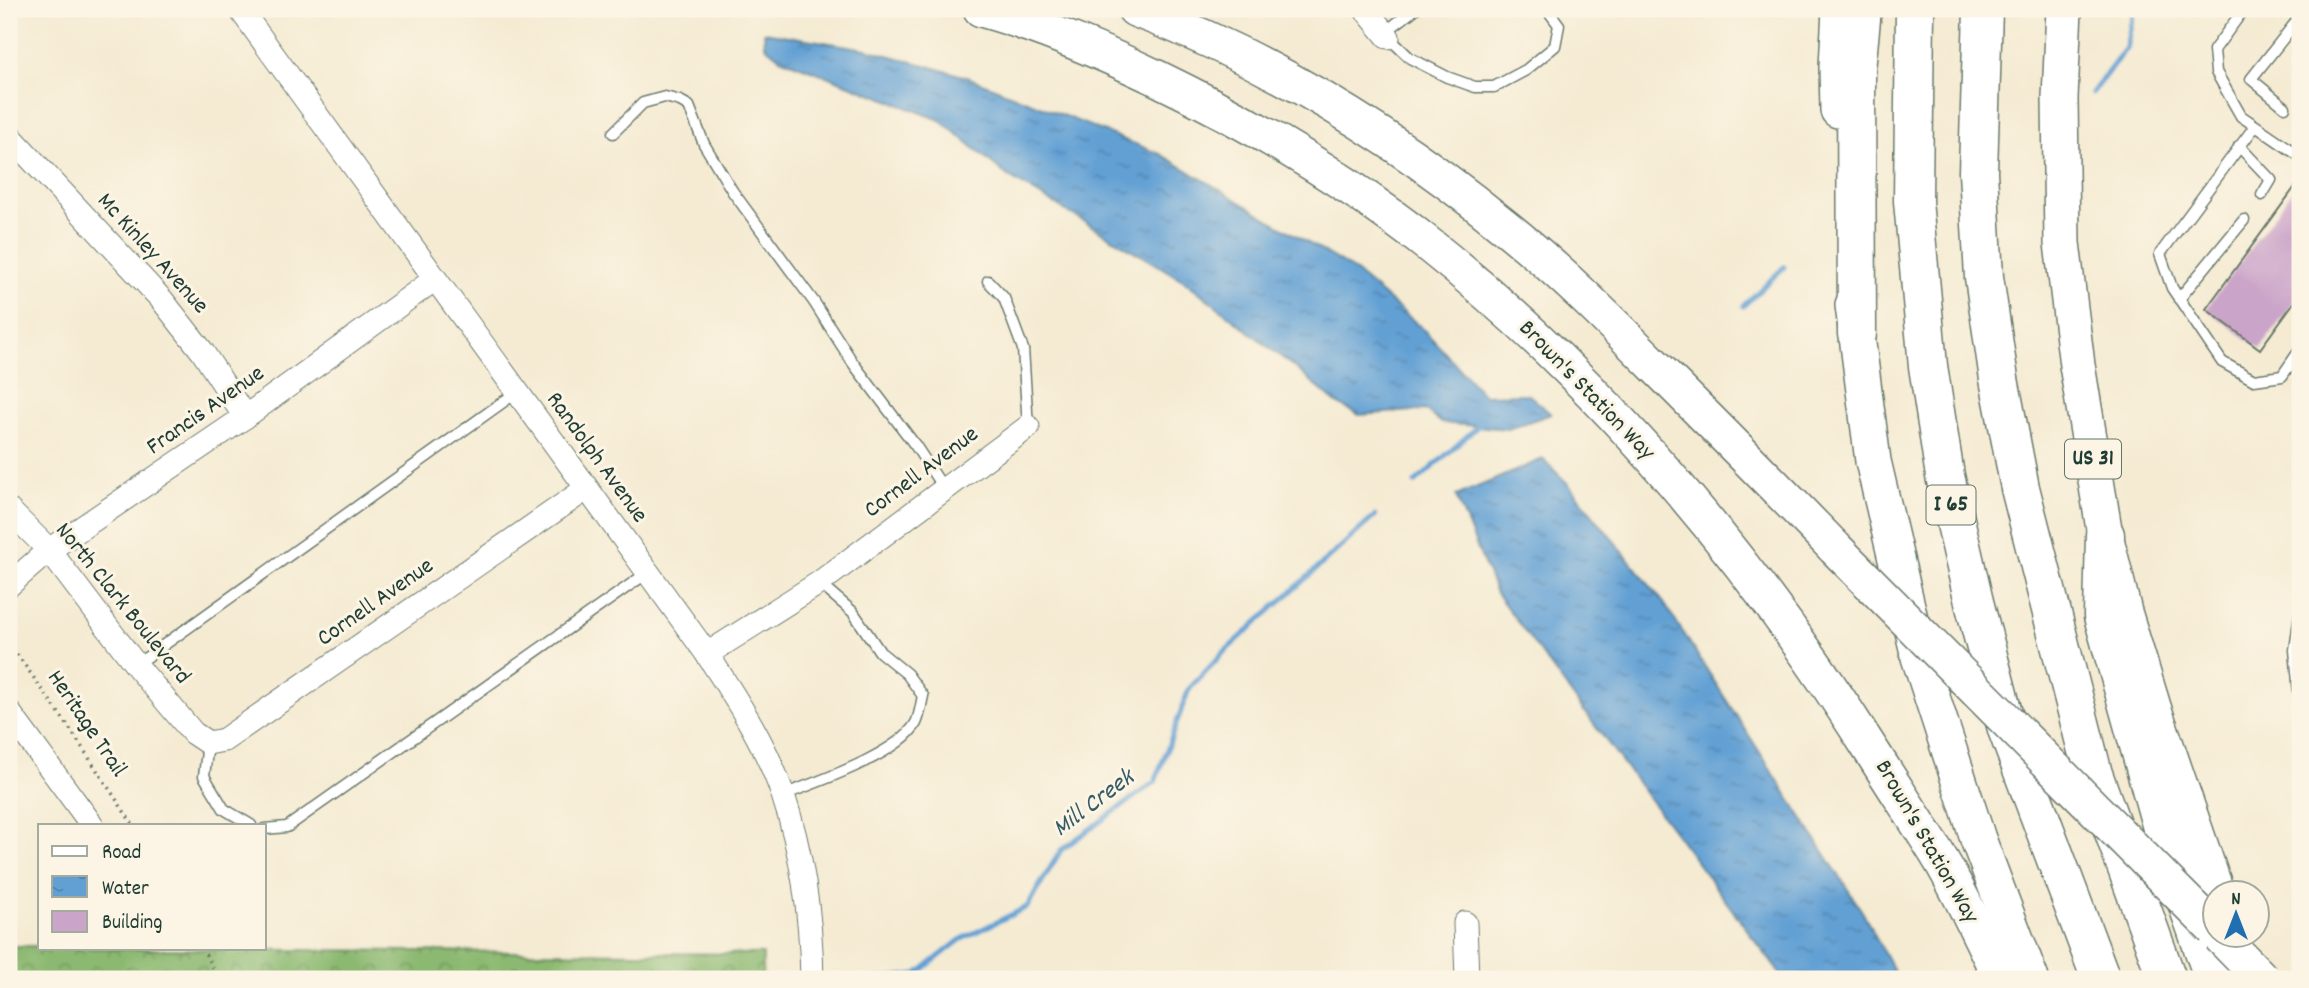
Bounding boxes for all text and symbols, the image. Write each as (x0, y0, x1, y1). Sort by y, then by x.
street label: Mc Kinley Avenue (88, 186, 216, 322)
street label: Brown's Station Way (1510, 313, 1663, 470)
street label: Francis Avenue (140, 358, 272, 464)
street label: Randolph Avenue (537, 385, 655, 531)
street label: Cornell Avenue (858, 419, 986, 527)
road number: US 31 (2065, 440, 2121, 478)
road number: I 65 (1926, 485, 1976, 524)
street label: North Clark Boulevard (46, 516, 198, 692)
street label: Cornell Avenue (311, 550, 441, 656)
street label: Heritage Trail (38, 664, 135, 785)
street label: Brown's Station Way (1865, 754, 1987, 931)
water label: Mill Creek (1045, 759, 1145, 847)
legend (38, 824, 266, 950)
text: Road (102, 839, 141, 869)
text: Water (102, 875, 149, 905)
north arrow (2200, 880, 2270, 950)
text: N (2231, 887, 2241, 914)
text: Building (102, 909, 162, 939)

